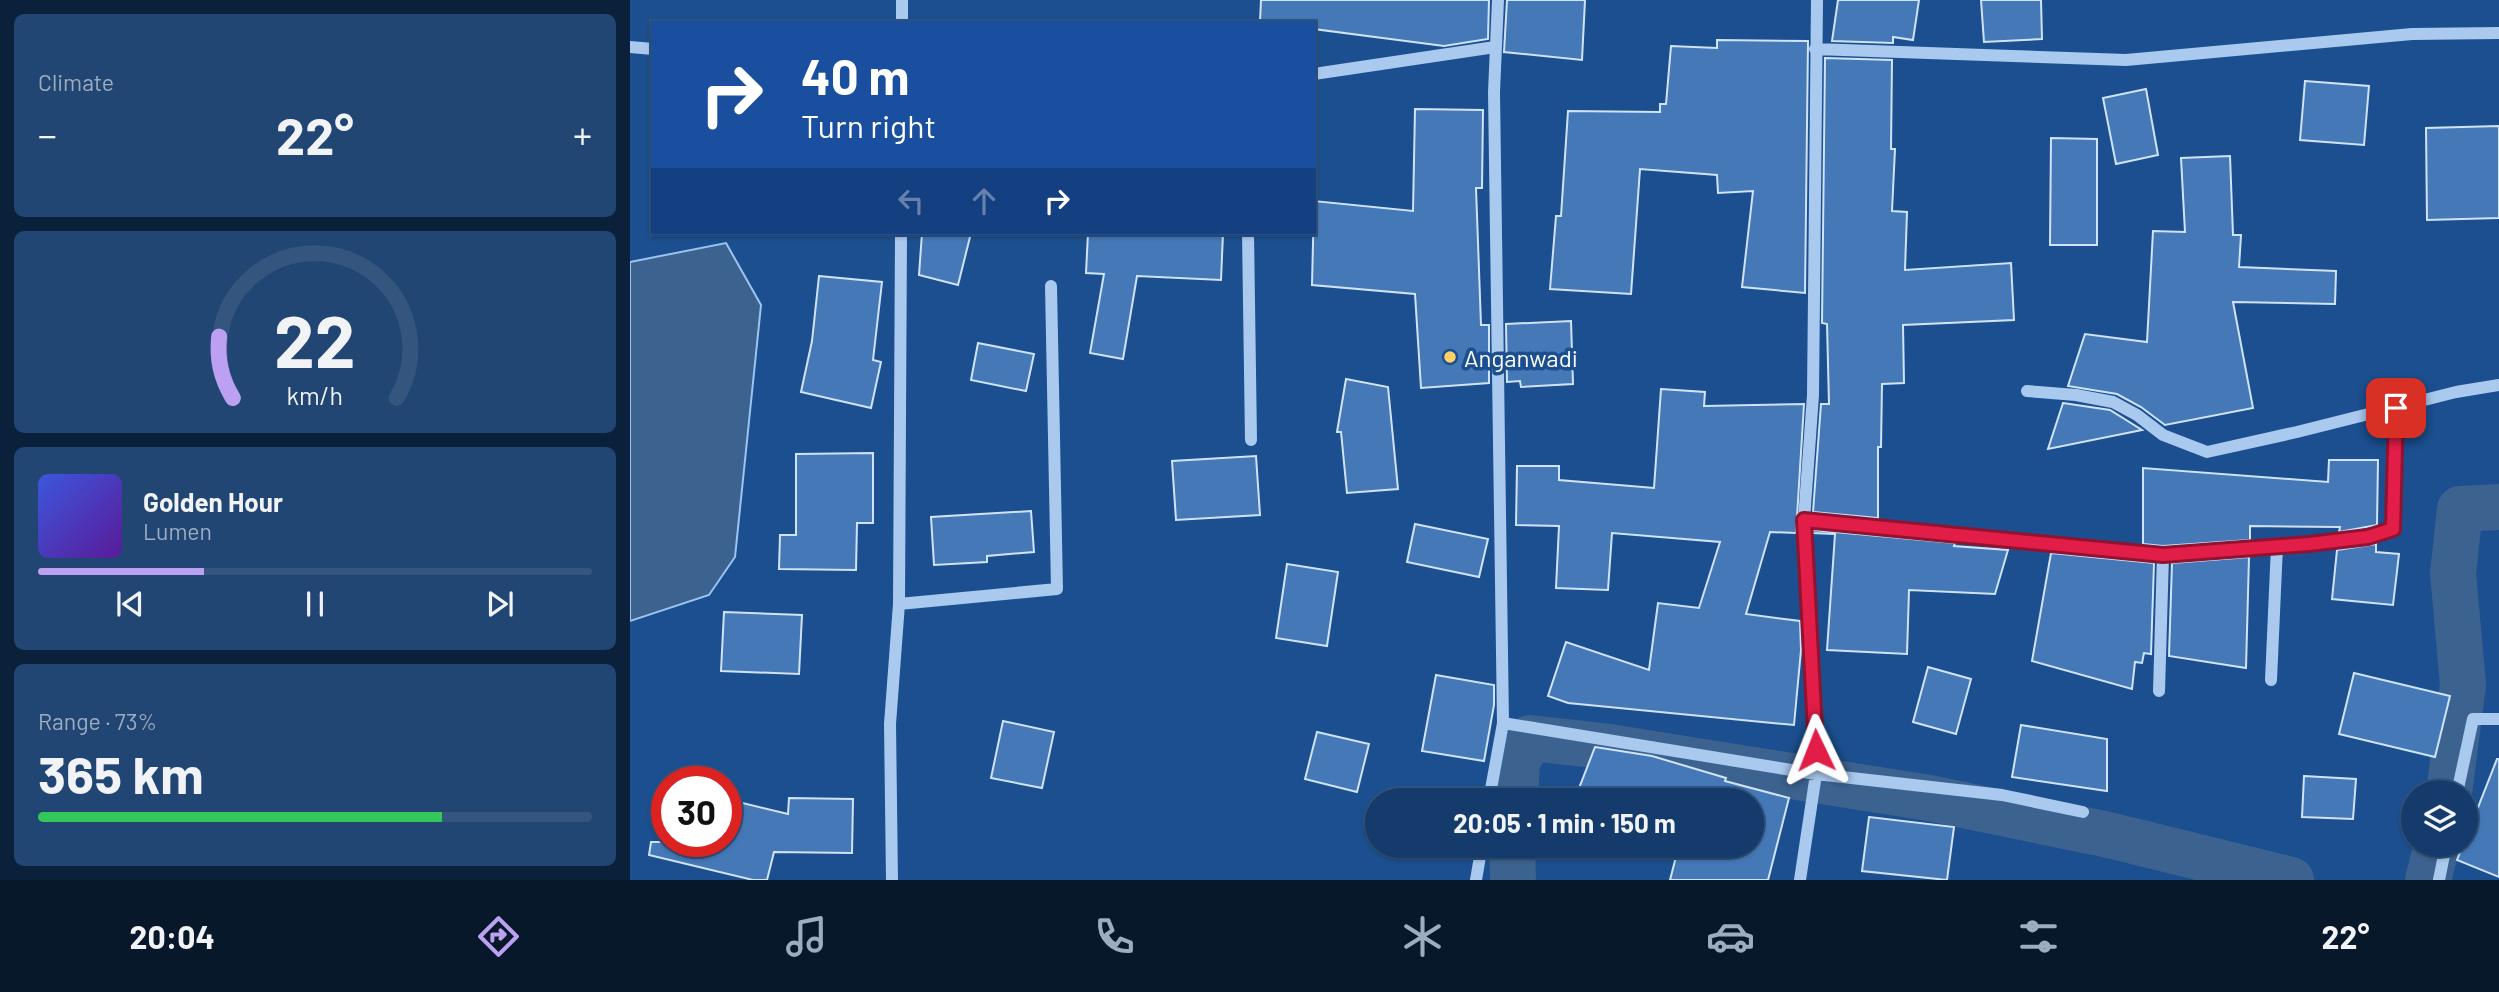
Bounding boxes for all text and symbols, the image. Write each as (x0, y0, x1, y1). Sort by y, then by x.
text: 40 m (801, 46, 909, 105)
icon: right (686, 49, 777, 140)
text: Climate (38, 68, 114, 96)
text: 22° (276, 103, 354, 165)
text: Turn right (801, 106, 936, 144)
text: − (38, 111, 57, 157)
text: + (573, 111, 592, 157)
icon: left (892, 182, 930, 220)
icon: ahead (965, 182, 1003, 220)
icon: right (1038, 182, 1076, 220)
text: 22 (274, 295, 356, 383)
place label: Anganwadi (1464, 343, 1578, 372)
marker: Anganwadi (1442, 349, 1458, 365)
pin (2366, 378, 2426, 438)
text: km/h (287, 380, 343, 410)
icon: arrive (2377, 389, 2415, 427)
text: Golden Hour (143, 486, 283, 517)
text: Lumen (143, 517, 212, 545)
icon: previous (111, 585, 149, 623)
icon: pause (296, 585, 334, 623)
icon: next (481, 585, 519, 623)
text: Range · 73% (38, 707, 157, 735)
position arrow (1779, 713, 1853, 787)
text: 365 km (38, 742, 204, 804)
speed limit sign: 30 (651, 766, 742, 857)
map controls (2401, 780, 2478, 857)
button: layers (2401, 780, 2478, 857)
text: 20:05 · 1 min · 150 m (1453, 807, 1676, 838)
icon: directions (474, 912, 523, 961)
icon: music (782, 912, 831, 961)
icon: phone (1090, 912, 1139, 961)
icon: climate (1398, 912, 1447, 961)
icon: car (1706, 912, 1755, 961)
icon: filters (2014, 912, 2063, 961)
text: 20:04 (129, 917, 215, 955)
text: 22° (2322, 917, 2369, 955)

